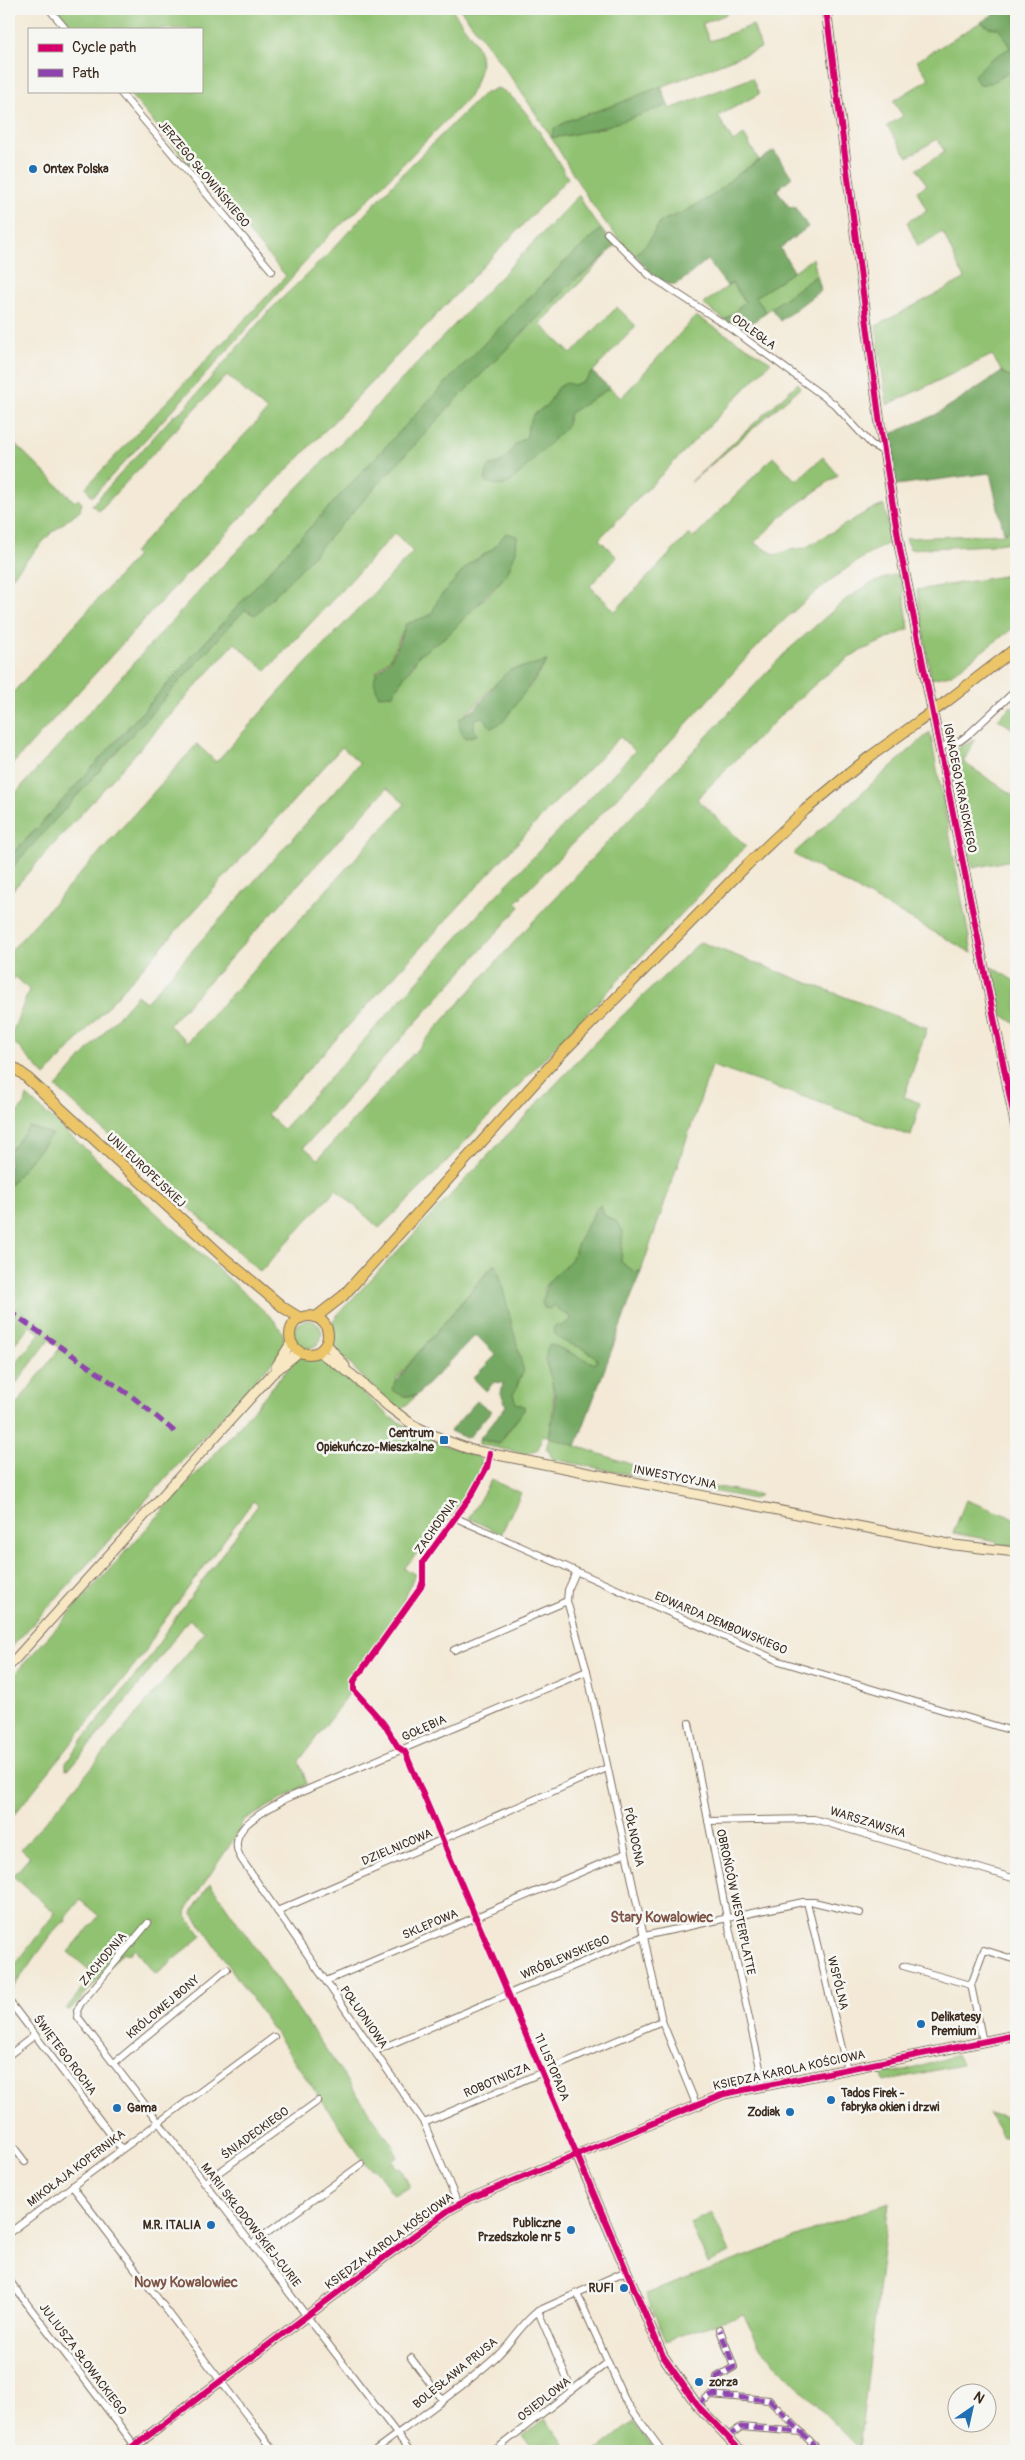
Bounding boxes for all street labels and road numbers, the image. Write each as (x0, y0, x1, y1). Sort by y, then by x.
street label: JERZEGO SŁOWIŃSKIEGO (155, 117, 254, 231)
street label: ODLEGŁA (729, 311, 779, 354)
street label: IGNACEGO KRASICKIEGO (940, 722, 979, 854)
street label: UNII EUROPEJSKIEJ (103, 1130, 188, 1211)
street label: INWESTYCYJNA (632, 1462, 718, 1493)
street label: ZACHODNIA (412, 1495, 461, 1557)
street label: EDWARDA DEMBOWSKIEGO (652, 1589, 790, 1658)
street label: GOŁĘBIA (400, 1712, 449, 1745)
street label: WARSZAWSKA (828, 1804, 908, 1841)
street label: PÓŁNOCNA (620, 1806, 648, 1869)
street label: DZIELNICOWA (360, 1826, 435, 1869)
street label: OBROŃCÓW WESTERPLATTE (713, 1828, 759, 1976)
street label: SKLEPOWA (400, 1906, 460, 1943)
street label: ZACHODNIA (77, 1929, 130, 1989)
street label: WRÓBLEWSKIEGO (518, 1931, 612, 1983)
street label: WSPÓLNA (824, 1955, 852, 2012)
street label: KRÓLOWEJ BONY (123, 1972, 203, 2042)
street label: POŁUDNIOWA (337, 1983, 391, 2052)
street label: ŚWIĘTEGO ROCHA (30, 2012, 100, 2098)
street label: 11 LISTOPADA (531, 2031, 573, 2103)
street label: KSIĘDZA KAROLA KOŚCIOWA (712, 2046, 867, 2094)
street label: ROBOTNICZA (462, 2060, 533, 2101)
street label: ŚNIADECKIEGO (218, 2103, 292, 2163)
street label: MIKOŁAJA KOPERNIKA (24, 2127, 128, 2210)
street label: MARII SKŁODOWSKIEJ-CURIE (197, 2160, 304, 2290)
street label: KSIĘDZA KAROLA KOŚCIOWA (322, 2189, 457, 2293)
street label: JULIUSZA SŁOWACKIEGO (36, 2300, 130, 2418)
street label: BOLESŁAWA PRUSA (410, 2335, 501, 2412)
street label: OSIEDLOWA (515, 2374, 574, 2425)

